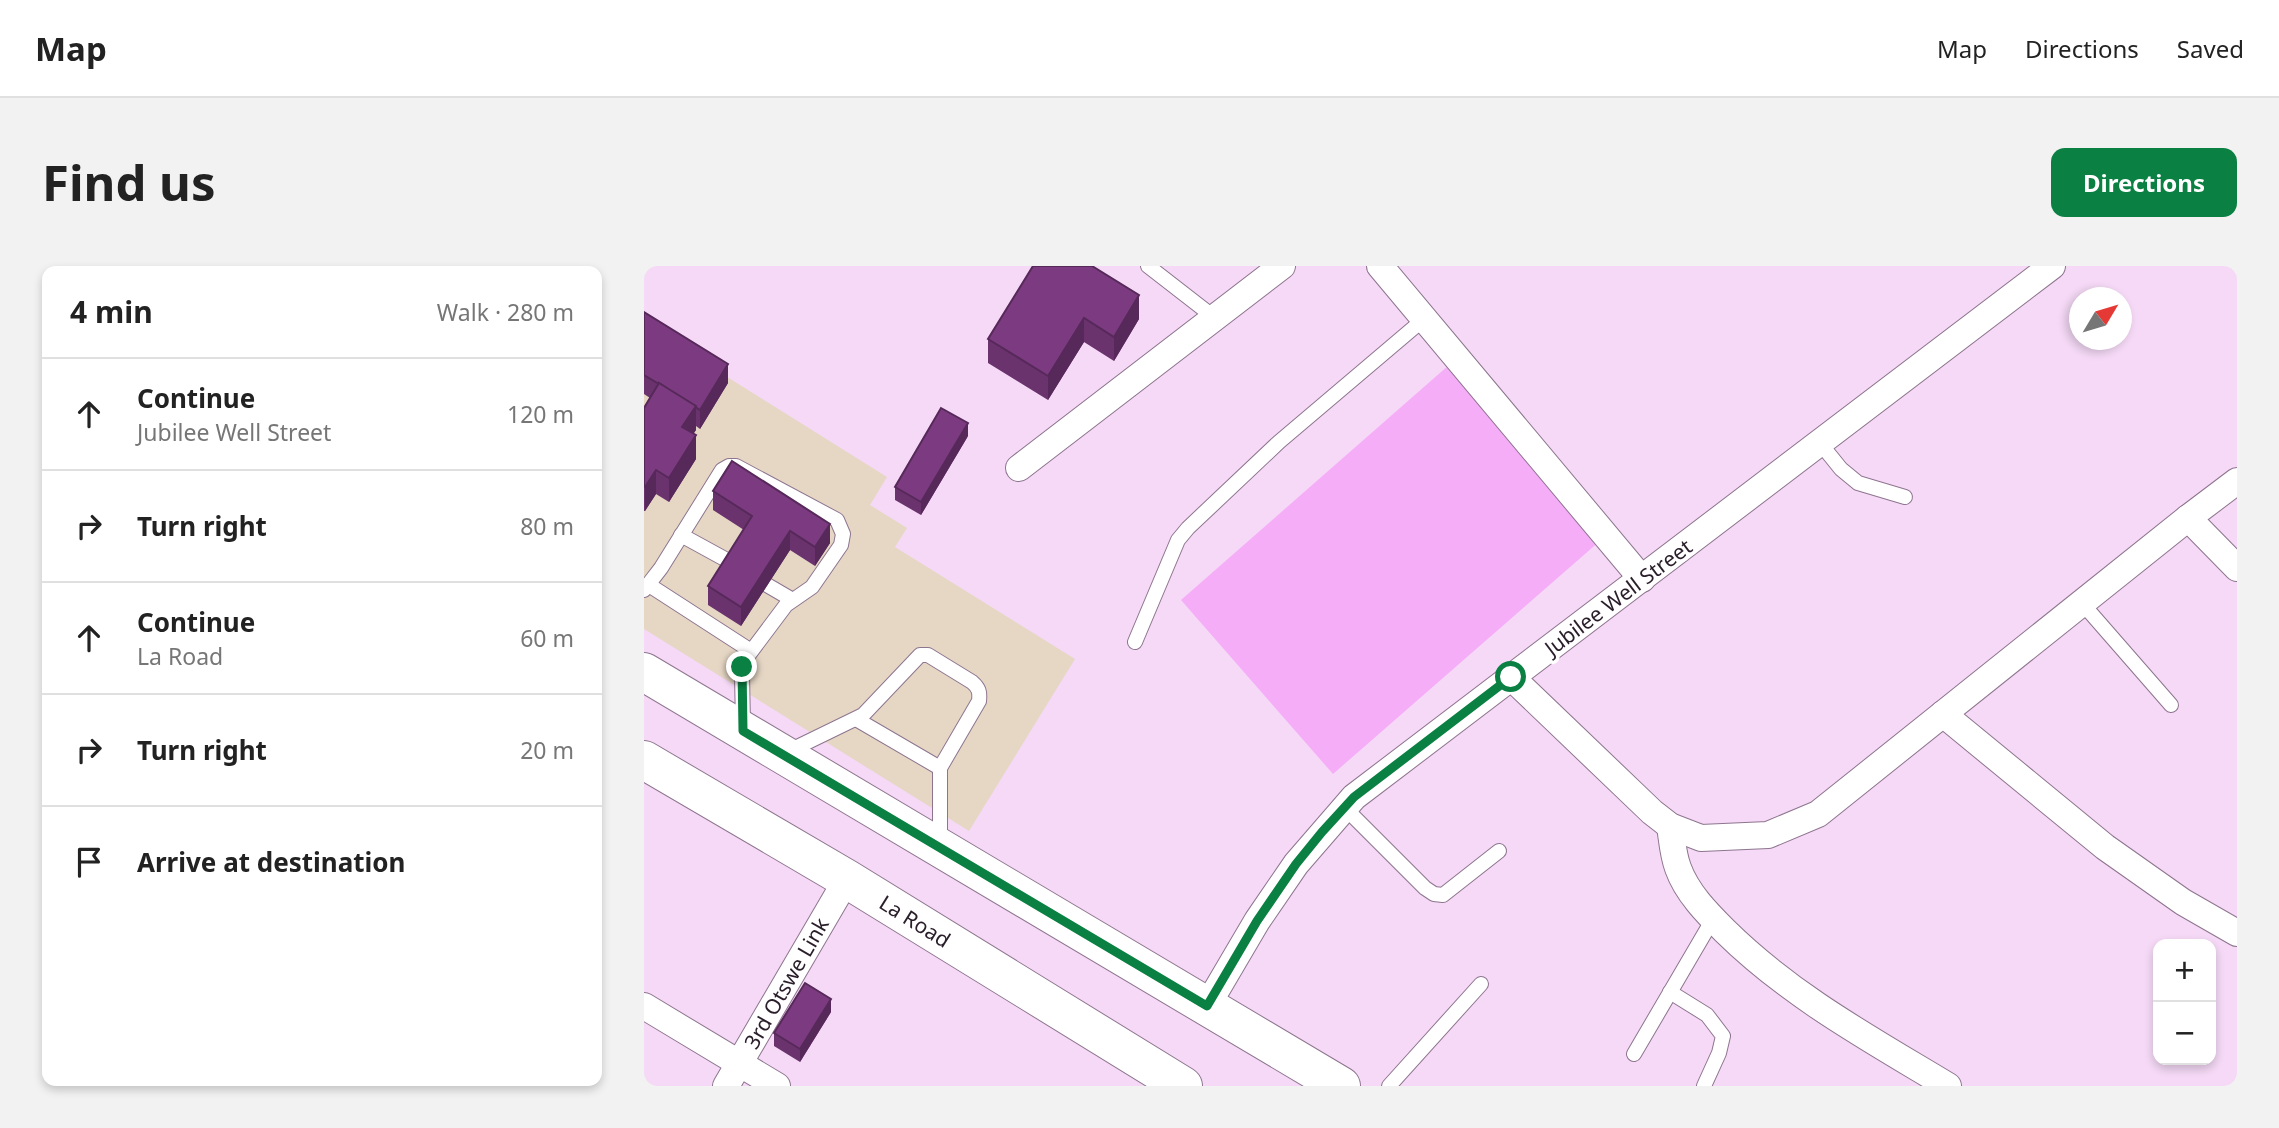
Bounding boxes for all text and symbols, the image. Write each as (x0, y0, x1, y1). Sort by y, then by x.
text: Map (35, 26, 107, 71)
text: Map (1937, 32, 1987, 65)
text: Directions (2025, 32, 2139, 65)
text: Saved (2177, 32, 2244, 65)
button: Directions (2051, 148, 2237, 217)
text: Find us (42, 149, 216, 215)
north arrow (2069, 287, 2132, 350)
text: 4 min (70, 291, 153, 332)
text: Walk · 280 m (437, 296, 574, 328)
text: Continue (137, 380, 255, 416)
icon: ahead (70, 395, 108, 433)
text: 120 m (507, 398, 574, 430)
text: Jubilee Well Street (137, 416, 331, 448)
icon: right (70, 507, 108, 545)
text: Turn right (137, 508, 267, 544)
text: 80 m (520, 510, 574, 542)
street label: Jubilee Well Street (1537, 532, 1698, 663)
text: Continue (137, 604, 255, 640)
icon: ahead (70, 619, 108, 657)
text: 60 m (520, 622, 574, 654)
text: La Road (137, 640, 223, 672)
route end (726, 651, 757, 682)
route start (1495, 661, 1526, 692)
icon: right (70, 731, 108, 769)
text: Turn right (137, 732, 267, 768)
text: 20 m (520, 734, 574, 766)
icon: arrive (70, 843, 108, 881)
text: Arrive at destination (137, 844, 406, 880)
street label: La Road (874, 888, 956, 954)
street label: 3rd Otswe Link (737, 912, 835, 1054)
map controls (2153, 939, 2216, 1065)
button: + (2153, 939, 2216, 1002)
button: − (2153, 1002, 2216, 1065)

